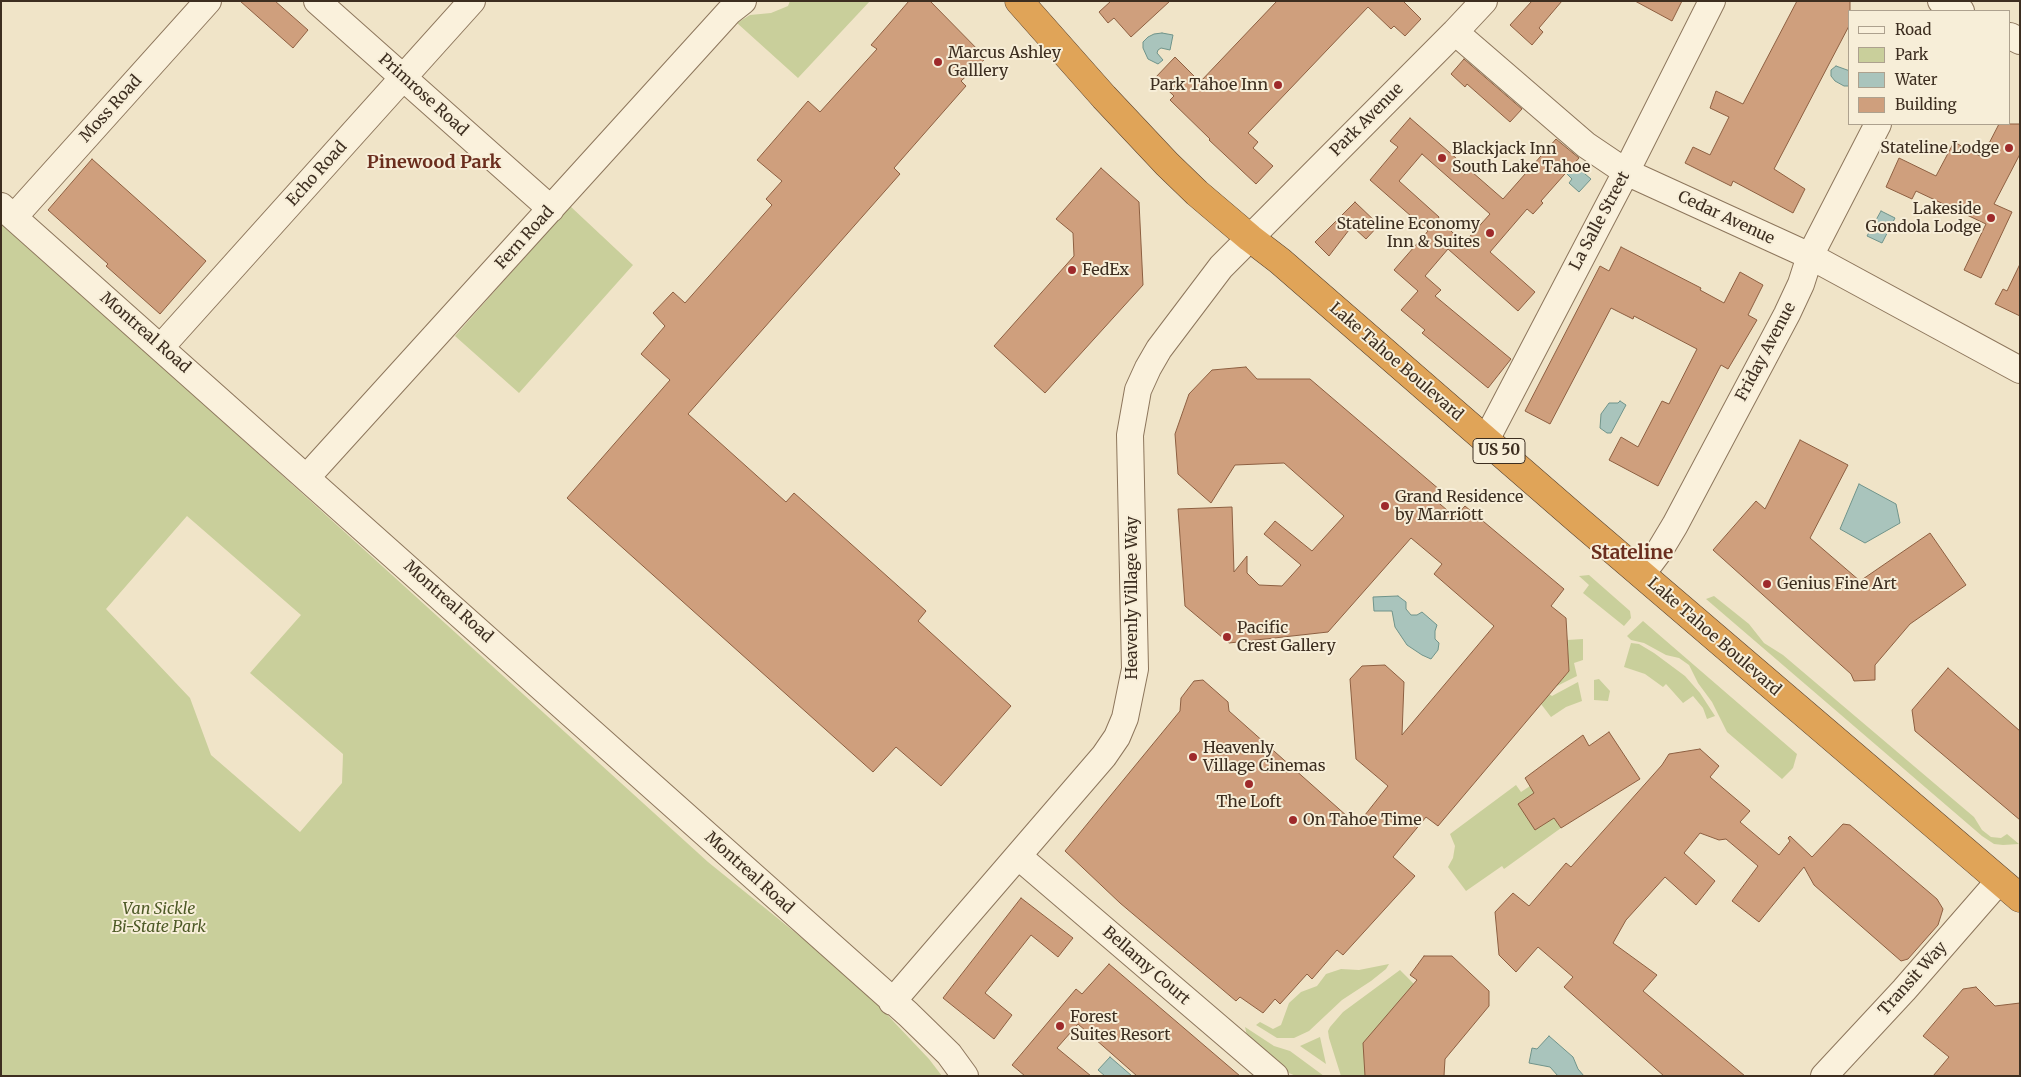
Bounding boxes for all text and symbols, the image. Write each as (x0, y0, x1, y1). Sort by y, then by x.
legend (1848, 10, 2011, 125)
text: Road (1895, 20, 1931, 39)
place label: Marcus Ashley Galllery (948, 43, 1061, 81)
text: Park (1895, 45, 1928, 64)
street label: Primrose Road (374, 50, 472, 140)
marker: Marcus Ashley Galllery (932, 56, 944, 68)
text: Water (1895, 70, 1937, 89)
street label: Moss Road (76, 72, 146, 146)
place label: Park Tahoe Inn (1150, 75, 1268, 95)
marker: Park Tahoe Inn (1272, 79, 1284, 91)
street label: Park Avenue (1326, 79, 1408, 161)
text: Building (1895, 95, 1957, 114)
street label: Echo Road (283, 138, 351, 210)
place label: Stateline Lodge (1880, 138, 1999, 158)
place label: Blackjack Inn South Lake Tahoe (1452, 139, 1590, 177)
marker: Stateline Lodge (2003, 142, 2015, 154)
district label: Pinewood Park (367, 152, 501, 174)
marker: Blackjack Inn South Lake Tahoe (1436, 152, 1448, 164)
street label: La Salle Street (1566, 168, 1634, 274)
street label: Cedar Avenue (1675, 187, 1777, 249)
place label: Lakeside Gondola Lodge (1865, 199, 1981, 237)
street label: Fern Road (492, 203, 558, 273)
marker: Lakeside Gondola Lodge (1985, 212, 1997, 224)
place label: Stateline Economy Inn & Suites (1336, 214, 1480, 252)
marker: Stateline Economy Inn & Suites (1484, 227, 1496, 239)
place label: FedEx (1082, 260, 1129, 280)
marker: FedEx (1066, 264, 1078, 276)
street label: Montreal Road (96, 289, 194, 377)
street label: Lake Tahoe Boulevard (1325, 299, 1467, 425)
street label: Friday Avenue (1732, 299, 1800, 405)
road number: US 50 (1473, 438, 1525, 464)
place label: Grand Residence by Marriott (1395, 487, 1523, 525)
marker: Grand Residence by Marriott (1379, 500, 1391, 512)
street label: Heavenly Village Way (1122, 516, 1142, 680)
district label: Stateline (1591, 543, 1673, 565)
street label: Montreal Road (400, 557, 496, 647)
street label: Lake Tahoe Boulevard (1643, 574, 1785, 700)
place label: Genius Fine Art (1777, 574, 1897, 594)
marker: Genius Fine Art (1761, 578, 1773, 590)
place label: Pacific Crest Gallery (1237, 618, 1336, 656)
marker: Pacific Crest Gallery (1221, 631, 1233, 643)
place label: Heavenly Village Cinemas (1203, 738, 1326, 776)
marker: Heavenly Village Cinemas (1187, 751, 1199, 763)
marker: The Loft (1243, 778, 1255, 790)
place label: The Loft (1216, 792, 1282, 812)
place label: On Tahoe Time (1303, 810, 1422, 830)
marker: On Tahoe Time (1287, 814, 1299, 826)
street label: Montreal Road (701, 828, 797, 918)
park label: Van Sickle Bi-State Park (112, 899, 206, 937)
street label: Bellamy Court (1098, 923, 1194, 1009)
street label: Transit Way (1875, 938, 1951, 1020)
place label: Forest Suites Resort (1070, 1007, 1170, 1045)
marker: Forest Suites Resort (1054, 1020, 1066, 1032)

